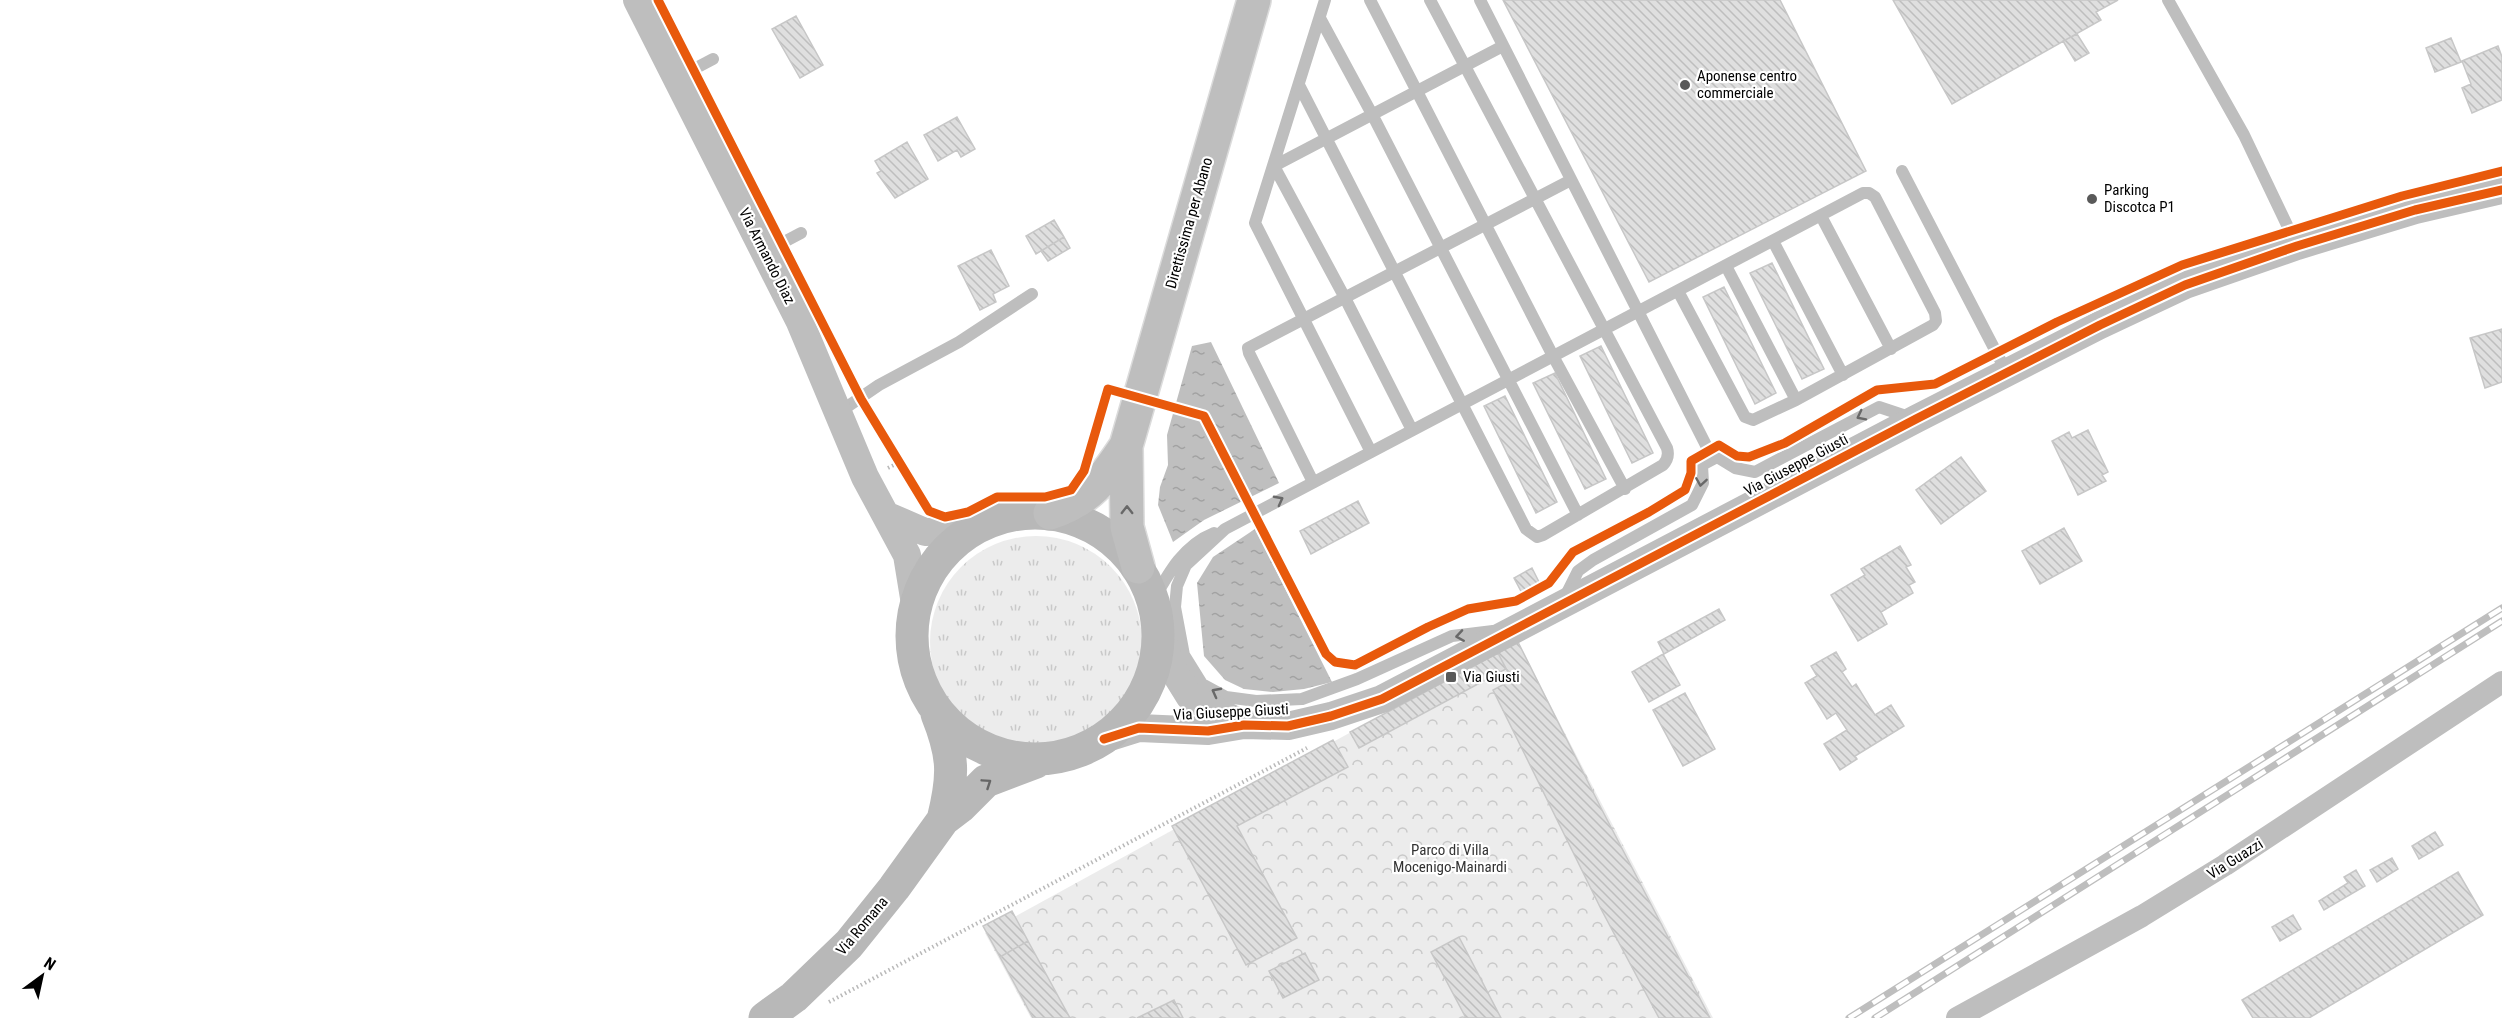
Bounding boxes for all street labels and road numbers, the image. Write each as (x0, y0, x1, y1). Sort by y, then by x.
street label: Direttissima per Abano (1162, 155, 1216, 291)
street label: Via Armando Diaz (735, 205, 799, 307)
street label: Via Giuseppe Giusti (1741, 430, 1851, 500)
street label: Via Giuseppe Giusti (1173, 700, 1289, 724)
street label: Via Guazzi (2204, 835, 2266, 883)
street label: Via Romana (832, 893, 892, 959)

